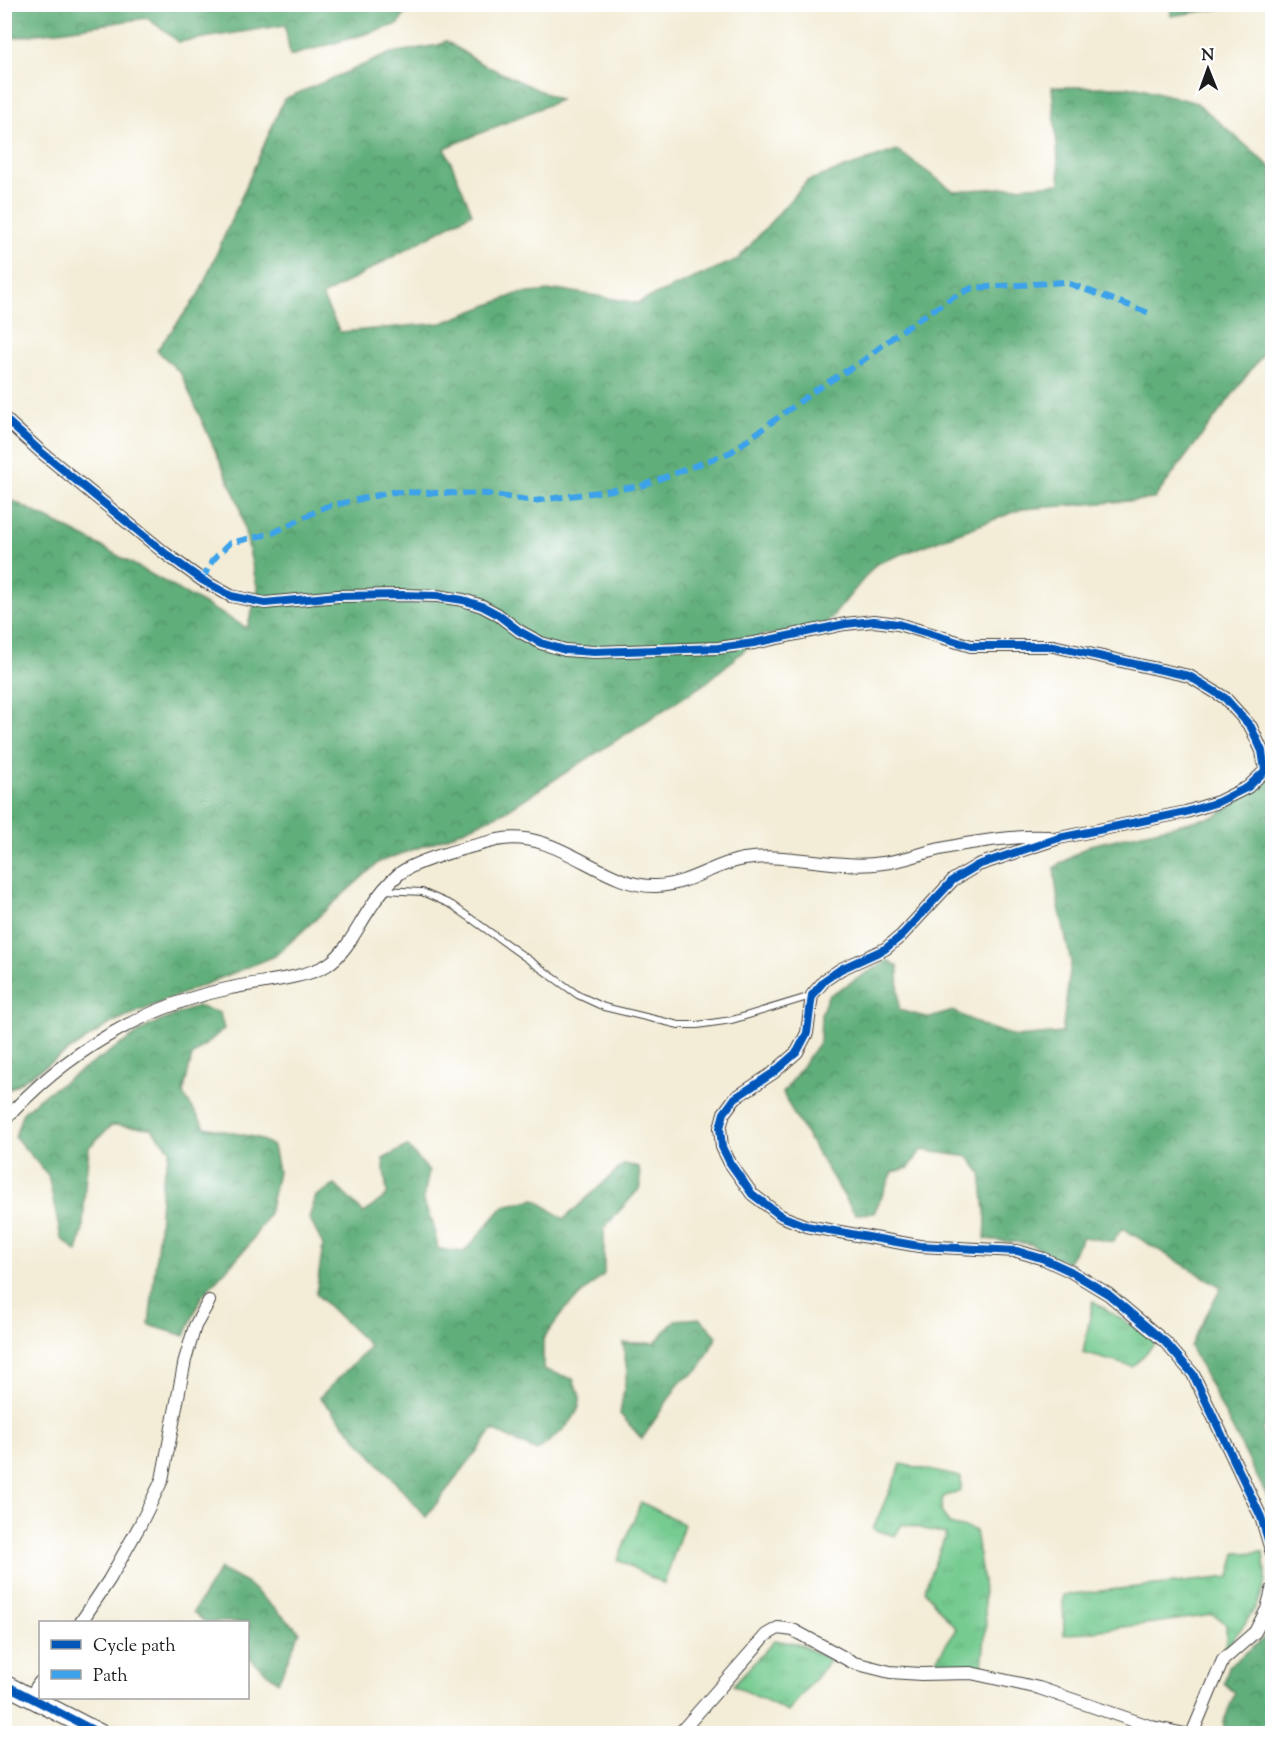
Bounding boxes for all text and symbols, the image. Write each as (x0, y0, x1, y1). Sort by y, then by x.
north arrow (1178, 39, 1238, 99)
text: N (1201, 45, 1215, 68)
legend (39, 1621, 249, 1699)
text: Cycle path (93, 1634, 176, 1660)
text: Path (93, 1664, 128, 1690)

